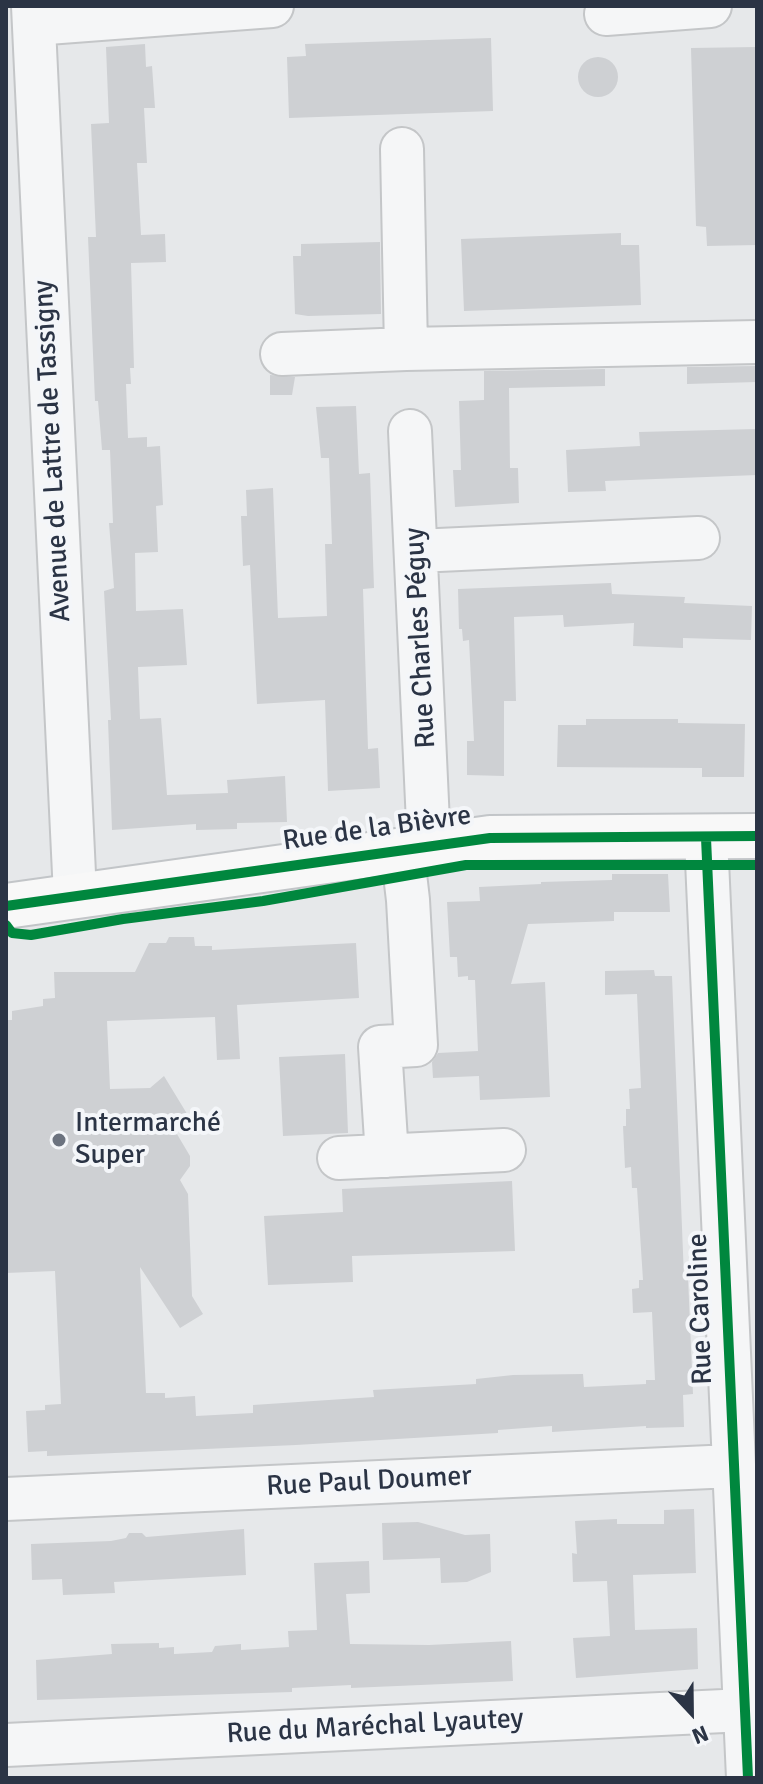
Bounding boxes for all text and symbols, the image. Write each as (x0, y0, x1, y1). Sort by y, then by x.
street label: Avenue de Lattre de Tassigny (27, 279, 79, 623)
street label: Rue Charles Péguy (398, 527, 444, 749)
street label: Rue de la Bièvre (281, 799, 473, 859)
place label: Intermarché Super (75, 1107, 221, 1173)
marker: Intermarché Super (50, 1131, 68, 1149)
street label: Rue Caroline (682, 1233, 720, 1385)
street label: Rue Paul Doumer (266, 1460, 472, 1504)
north arrow (651, 1672, 731, 1752)
street label: Rue du Maréchal Lyautey (226, 1702, 524, 1752)
text: N (688, 1719, 712, 1750)

